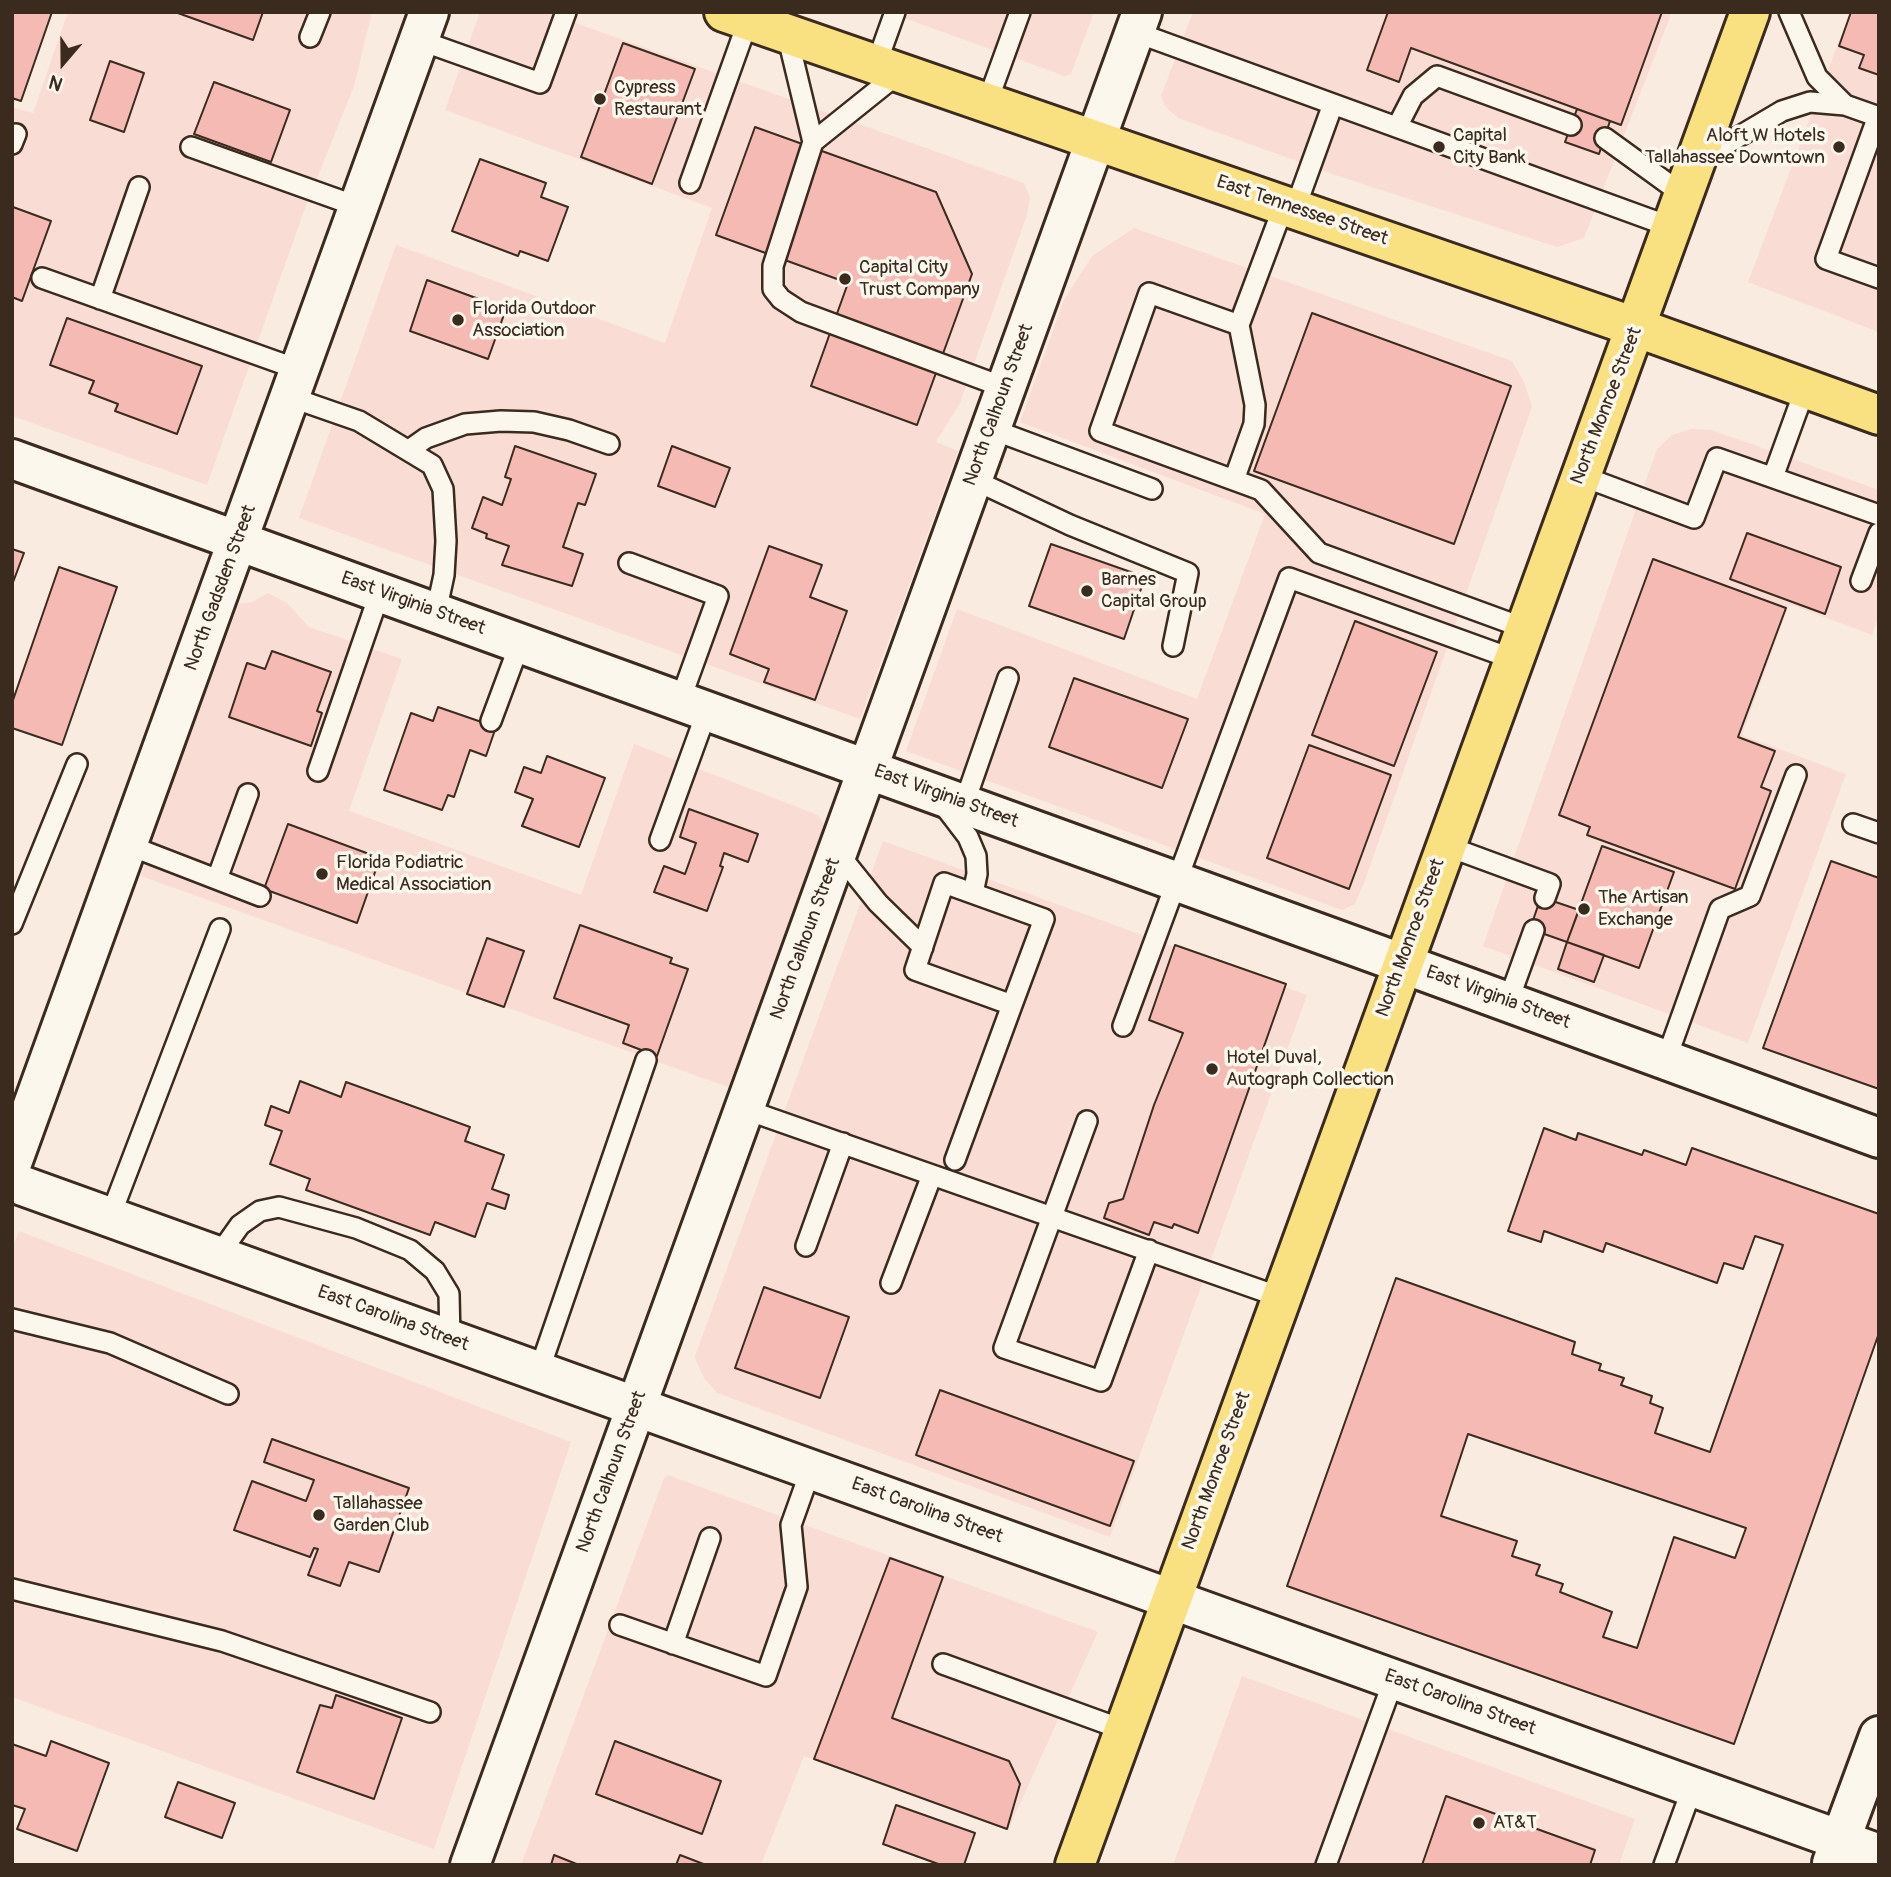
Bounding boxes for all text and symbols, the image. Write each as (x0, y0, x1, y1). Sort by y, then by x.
north arrow (28, 28, 98, 98)
text: N (46, 69, 66, 96)
place label: Cypress Restaurant (614, 77, 702, 121)
marker: Cypress Restaurant (592, 91, 608, 107)
place label: Capital City Bank (1453, 125, 1526, 169)
place label: Aloft W Hotels Tallahassee Downtown (1645, 125, 1825, 169)
marker: Capital City Bank (1431, 139, 1447, 155)
marker: Aloft W Hotels Tallahassee Downtown (1831, 139, 1847, 155)
street label: East Tennessee Street (1213, 171, 1391, 251)
place label: Capital City Trust Company (859, 257, 980, 301)
marker: Capital City Trust Company (837, 271, 853, 287)
place label: Florida Outdoor Association (472, 298, 596, 342)
marker: Florida Outdoor Association (450, 312, 466, 328)
street label: North Calhoun Street (959, 321, 1039, 489)
street label: North Monroe Street (1567, 324, 1647, 488)
street label: North Gadsden Street (180, 502, 262, 674)
street label: East Virginia Street (338, 567, 488, 641)
place label: Barnes Capital Group (1101, 569, 1207, 613)
marker: Barnes Capital Group (1079, 583, 1095, 599)
street label: East Virginia Street (871, 760, 1021, 834)
place label: Florida Podiatric Medical Association (336, 852, 491, 896)
street label: North Calhoun Street (766, 855, 846, 1023)
street label: North Monroe Street (1372, 856, 1450, 1020)
marker: Florida Podiatric Medical Association (314, 866, 330, 882)
place label: The Artisan Exchange (1598, 887, 1689, 931)
marker: The Artisan Exchange (1576, 901, 1592, 917)
street label: East Virginia Street (1423, 961, 1573, 1035)
place label: Hotel Duval, Autograph Collection (1226, 1047, 1394, 1091)
marker: Hotel Duval, Autograph Collection (1204, 1061, 1220, 1077)
street label: East Carolina Street (314, 1281, 472, 1357)
street label: North Calhoun Street (572, 1388, 652, 1556)
street label: North Monroe Street (1178, 1389, 1256, 1553)
street label: East Carolina Street (848, 1473, 1006, 1549)
place label: Tallahassee Garden Club (333, 1493, 429, 1537)
marker: Tallahassee Garden Club (311, 1507, 327, 1523)
street label: East Carolina Street (1381, 1665, 1539, 1741)
place label: AT&T (1493, 1812, 1537, 1834)
marker: AT&T (1471, 1815, 1487, 1831)

